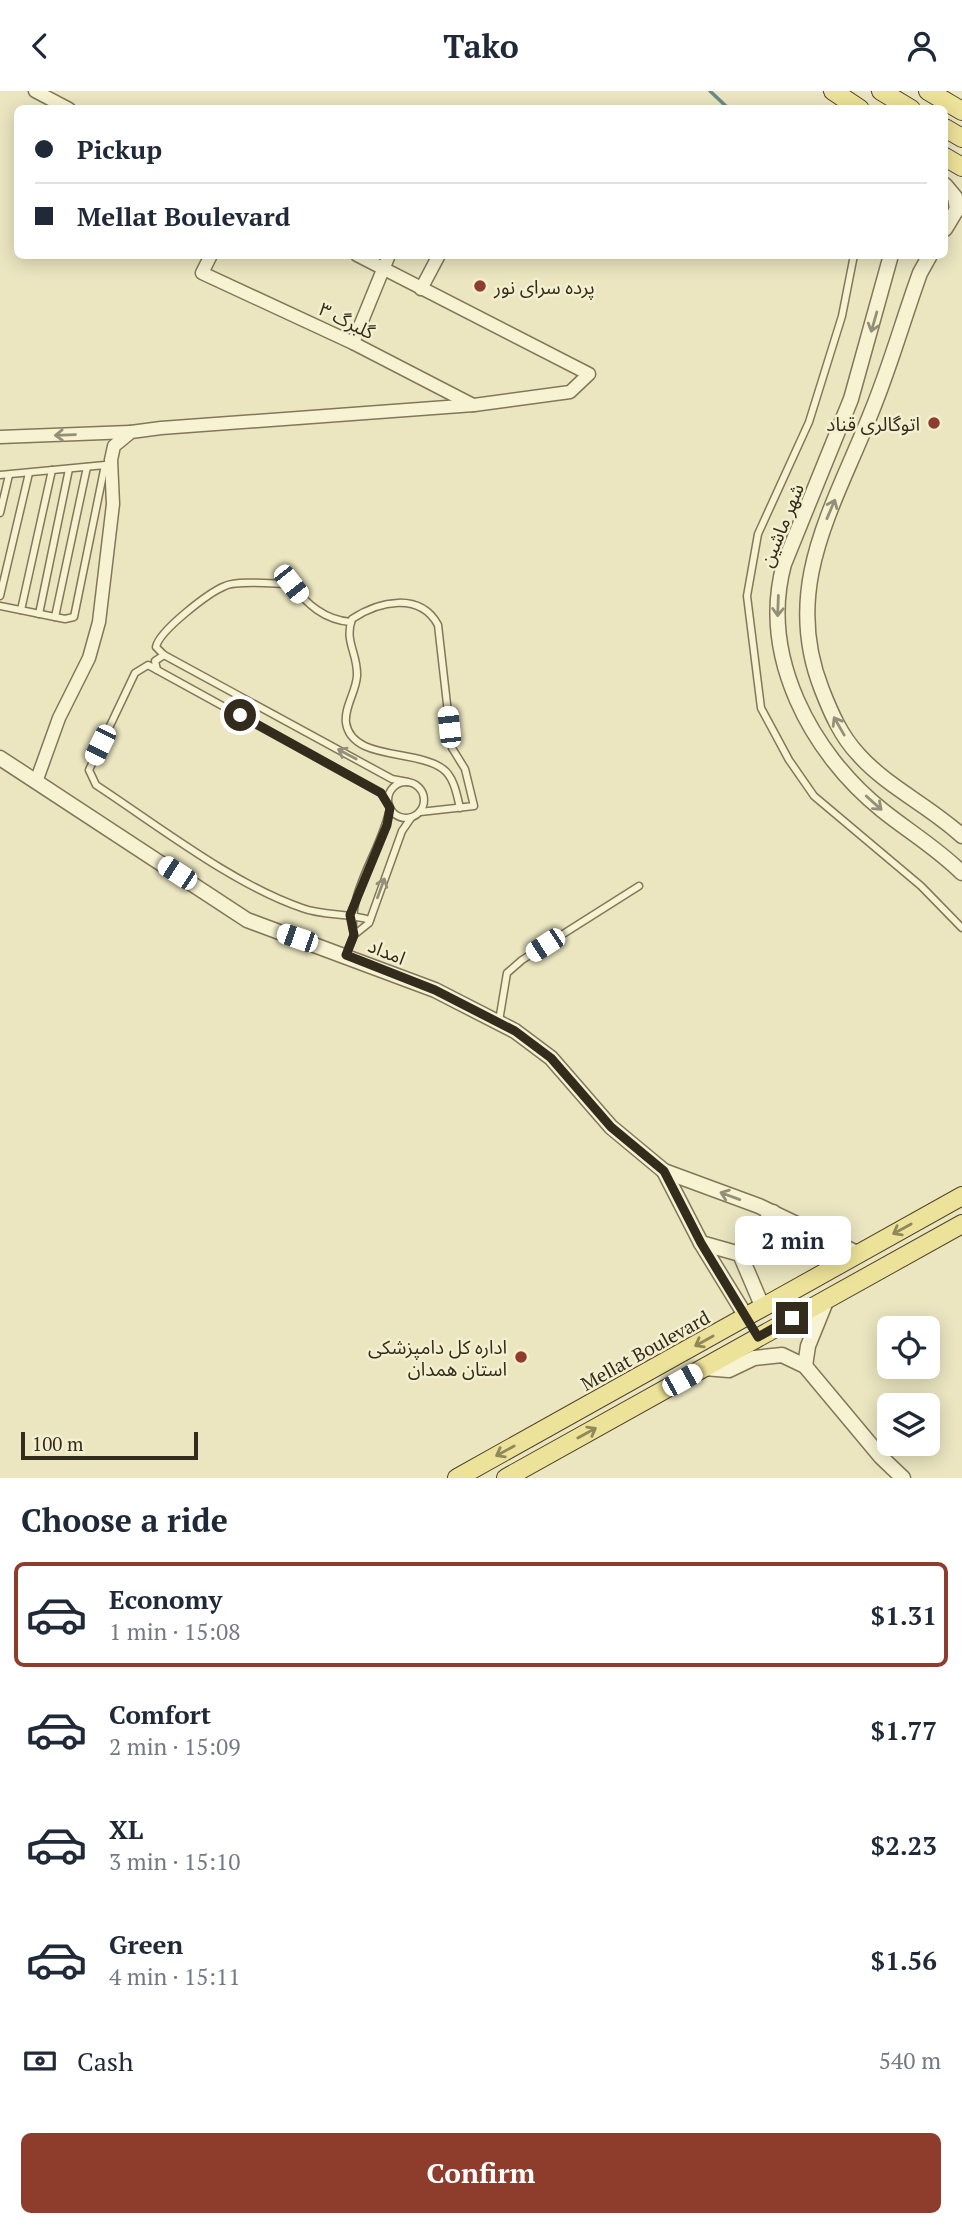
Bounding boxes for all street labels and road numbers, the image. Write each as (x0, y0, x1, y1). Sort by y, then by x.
street label: گلبرگ ۳ (315, 296, 380, 345)
street label: شهر ماشین (753, 480, 809, 570)
street label: امداد (365, 932, 409, 970)
street label: Mellat Boulevard (576, 1304, 714, 1396)

